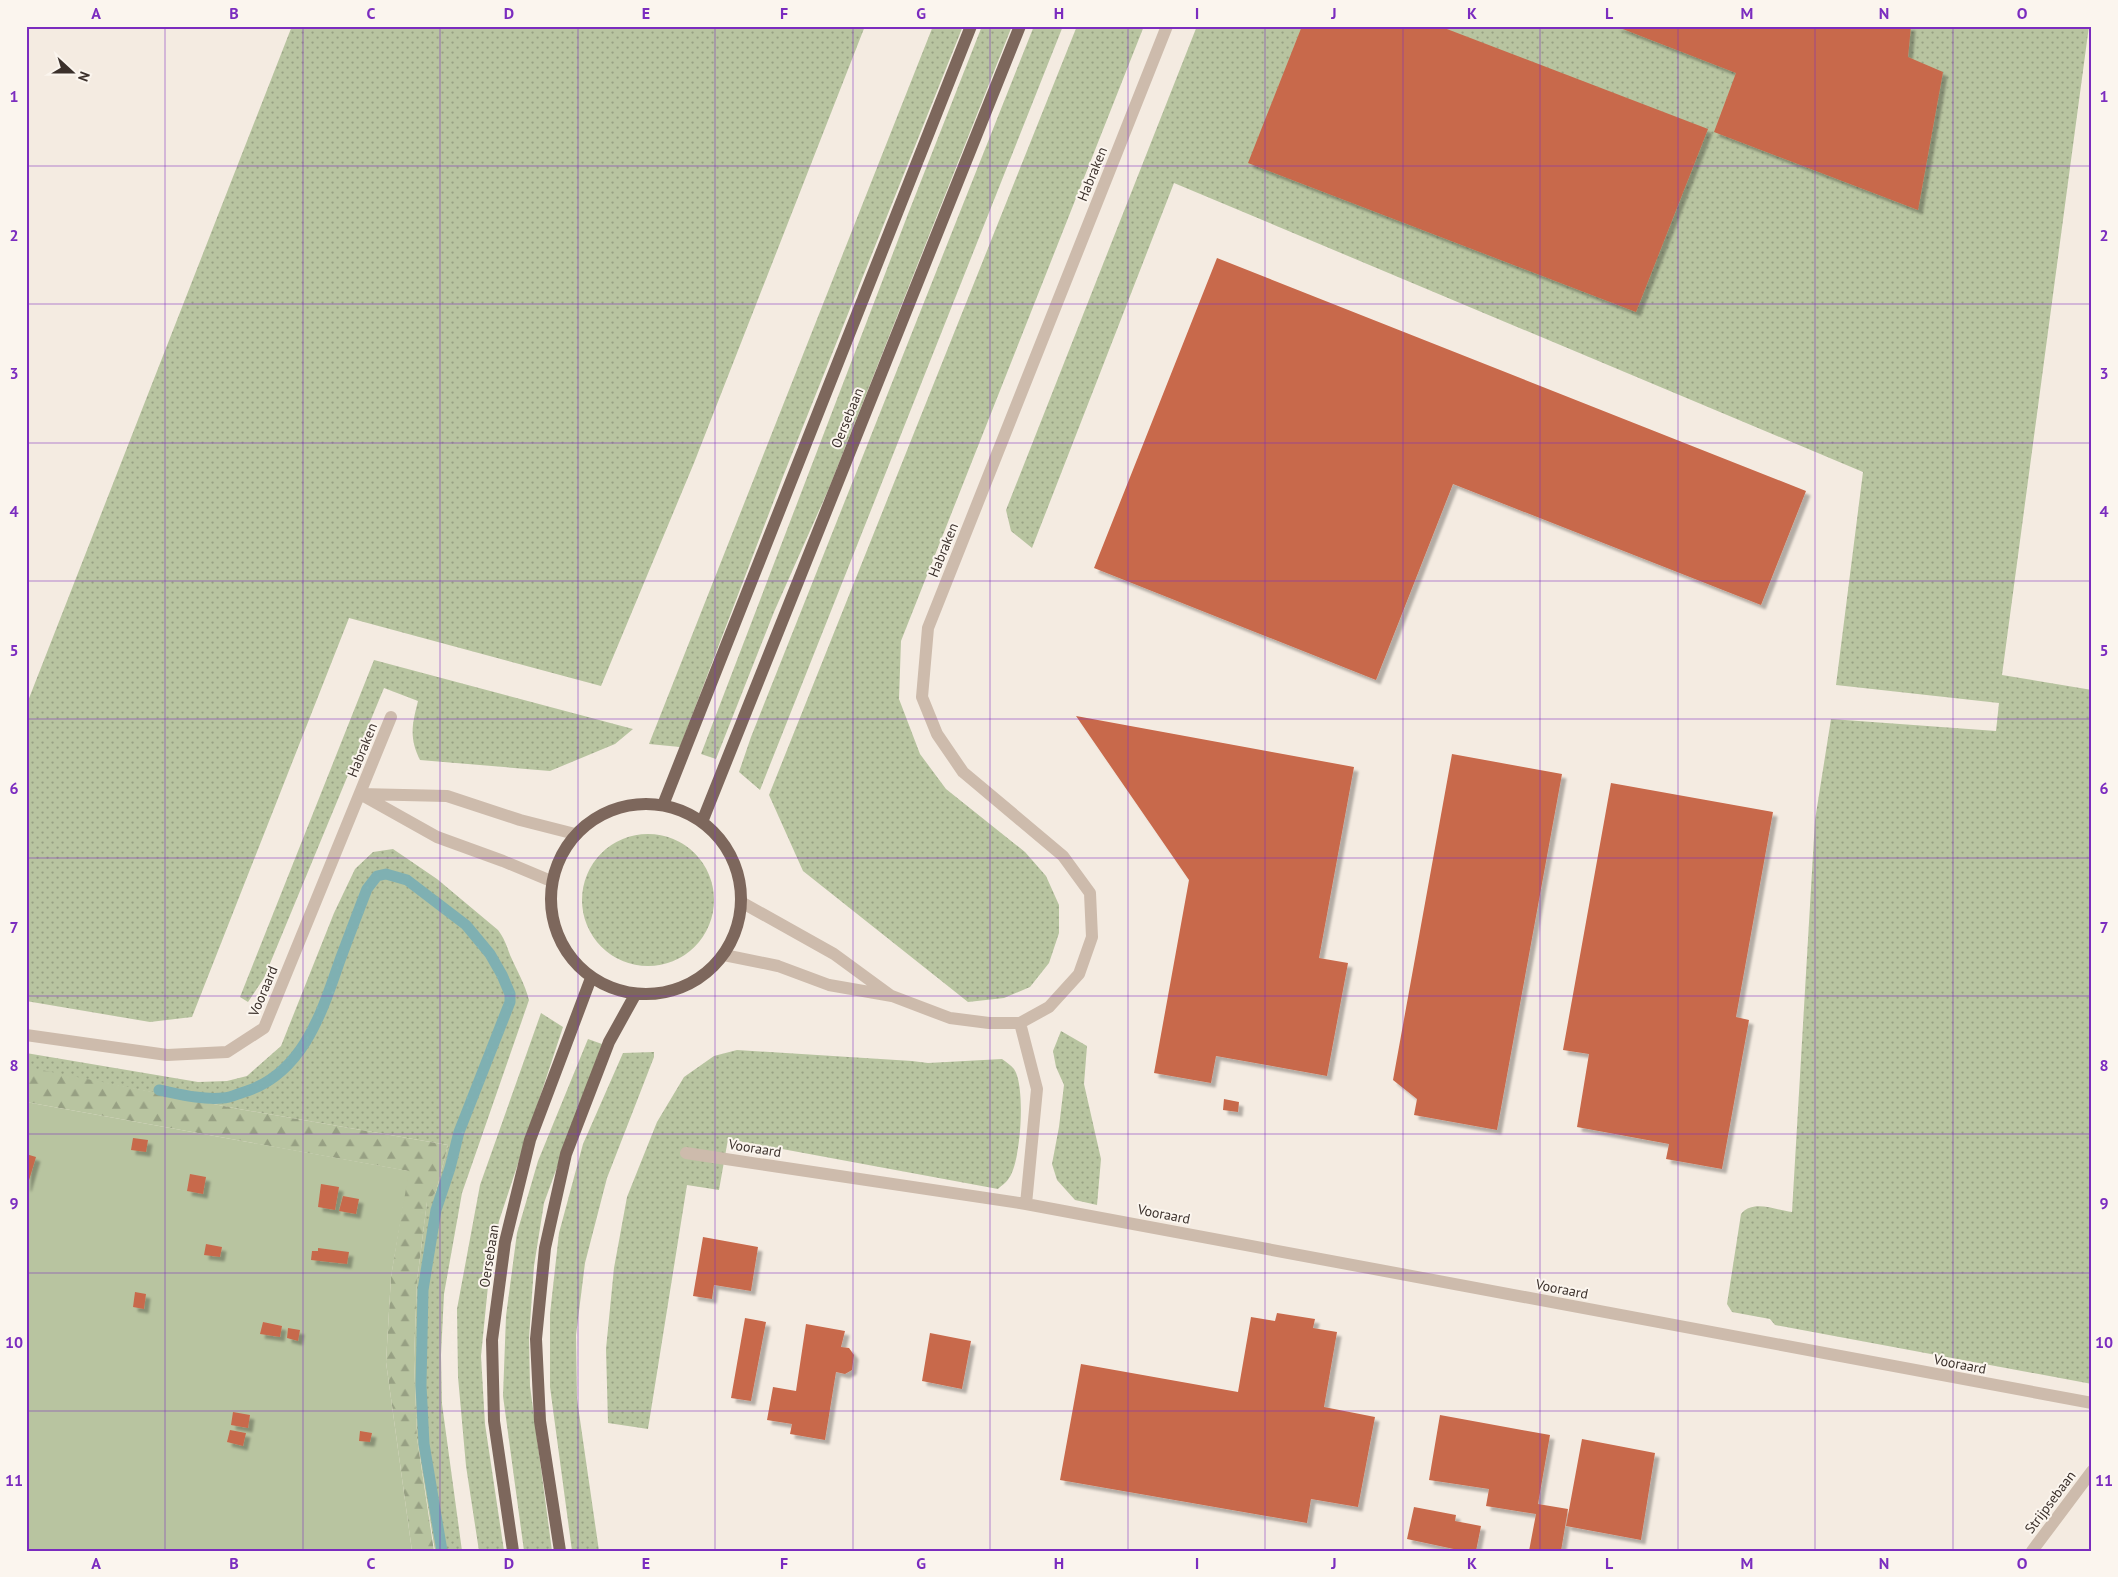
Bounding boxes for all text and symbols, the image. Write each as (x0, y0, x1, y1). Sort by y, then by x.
text: A (91, 3, 101, 23)
text: B (229, 3, 239, 23)
text: C (367, 3, 376, 23)
text: D (504, 3, 514, 23)
text: E (642, 3, 650, 23)
text: F (780, 3, 788, 23)
text: G (916, 3, 926, 23)
text: H (1054, 3, 1064, 23)
text: I (1195, 3, 1199, 23)
text: J (1330, 3, 1337, 23)
text: K (1467, 3, 1477, 23)
text: L (1605, 3, 1614, 23)
text: M (1741, 3, 1753, 23)
text: N (1879, 3, 1889, 23)
text: O (2017, 3, 2028, 23)
north arrow (48, 48, 98, 98)
text: N (74, 69, 94, 84)
text: 1 (9, 86, 19, 106)
text: 1 (2099, 86, 2109, 106)
street label: Habraken (1073, 144, 1111, 204)
text: 2 (9, 225, 19, 245)
text: 2 (2099, 225, 2109, 245)
text: 3 (9, 363, 19, 383)
text: 3 (2099, 363, 2109, 383)
street label: Oersebaan (827, 385, 867, 451)
text: 4 (9, 501, 19, 521)
text: 4 (2099, 501, 2109, 521)
street label: Habraken (924, 520, 962, 580)
text: 5 (9, 640, 19, 660)
text: 5 (2099, 640, 2109, 660)
street label: Habraken (343, 720, 381, 780)
text: 6 (9, 778, 19, 798)
text: 6 (2099, 778, 2109, 798)
text: 7 (9, 917, 19, 937)
text: 7 (2099, 917, 2109, 937)
street label: Vooraard (244, 963, 282, 1020)
text: 8 (9, 1055, 19, 1075)
text: 8 (2099, 1055, 2109, 1075)
street label: Vooraard (726, 1135, 783, 1161)
text: 9 (9, 1193, 19, 1213)
text: 9 (2099, 1193, 2109, 1213)
street label: Vooraard (1135, 1200, 1192, 1228)
street label: Oersebaan (475, 1223, 503, 1289)
street label: Vooraard (1533, 1275, 1590, 1303)
text: 10 (5, 1332, 23, 1352)
text: 10 (2095, 1332, 2113, 1352)
street label: Vooraard (1931, 1350, 1988, 1378)
street label: Strijpsebaan (2021, 1467, 2079, 1537)
text: 11 (5, 1470, 23, 1490)
text: 11 (2095, 1470, 2113, 1490)
text: A (91, 1553, 101, 1573)
text: B (229, 1553, 239, 1573)
text: C (367, 1553, 376, 1573)
text: D (504, 1553, 514, 1573)
text: E (642, 1553, 650, 1573)
text: F (780, 1553, 788, 1573)
text: G (916, 1553, 926, 1573)
text: H (1054, 1553, 1064, 1573)
text: I (1195, 1553, 1199, 1573)
text: J (1330, 1553, 1337, 1573)
text: K (1467, 1553, 1477, 1573)
text: L (1605, 1553, 1614, 1573)
text: M (1741, 1553, 1753, 1573)
text: N (1879, 1553, 1889, 1573)
text: O (2017, 1553, 2028, 1573)

